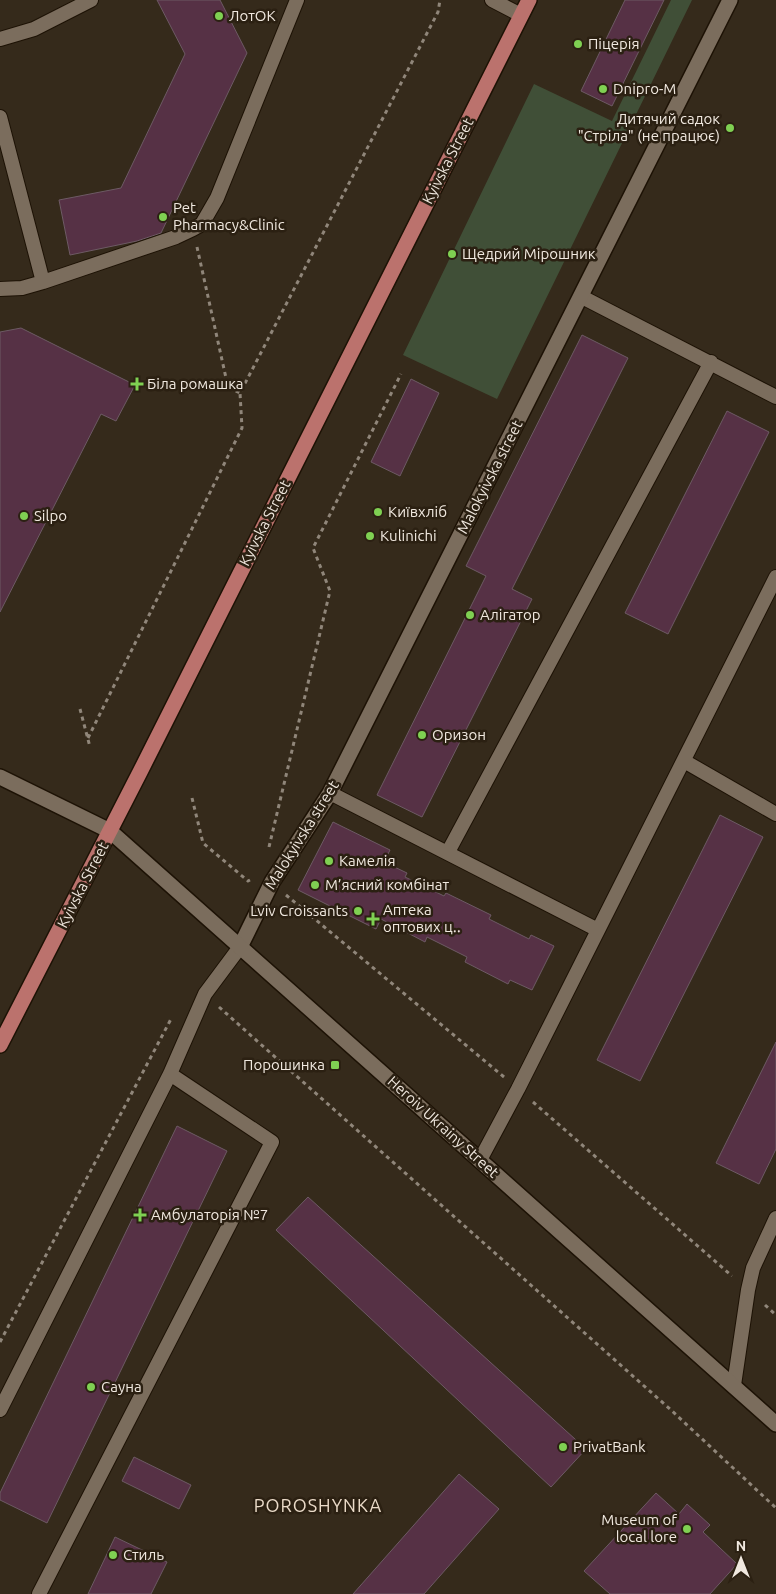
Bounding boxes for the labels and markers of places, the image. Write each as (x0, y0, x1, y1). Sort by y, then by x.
place label: ЛотОК (229, 7, 276, 24)
marker: ЛотОК (213, 10, 225, 22)
place label: Піцерія (588, 35, 639, 52)
marker: Піцерія (572, 38, 584, 50)
place label: Dnipro-M (613, 80, 676, 97)
marker: Dnipro-M (597, 83, 609, 95)
place label: Дитячий садок "Стріла" (не працює) (578, 110, 720, 144)
marker: Дитячий садок "Стріла" (не працює) (724, 122, 736, 134)
place label: Pet Pharmacy&Clinic (173, 199, 285, 233)
marker: Pet Pharmacy&Clinic (157, 211, 169, 223)
place label: Щедрий Мірошник (462, 245, 596, 262)
marker: Щедрий Мірошник (446, 248, 458, 260)
place label: Біла ромашка (147, 375, 244, 392)
marker: Біла ромашка (131, 378, 143, 390)
place label: Київхліб (388, 503, 447, 520)
marker: Київхліб (372, 506, 384, 518)
place label: Silpo (34, 507, 67, 524)
marker: Silpo (18, 510, 30, 522)
place label: Kulinichi (380, 527, 437, 544)
marker: Kulinichi (364, 530, 376, 542)
place label: Алігатор (480, 606, 540, 623)
marker: Алігатор (464, 609, 476, 621)
place label: Оризон (432, 726, 486, 743)
marker: Оризон (416, 729, 428, 741)
place label: Камелія (339, 852, 396, 869)
marker: Камелія (323, 855, 335, 867)
place label: М’ясний комбінат (325, 876, 449, 893)
marker: М’ясний комбінат (309, 879, 321, 891)
place label: Аптека оптових ц‥ (383, 901, 461, 935)
place label: Lviv Croissants (250, 902, 348, 919)
marker: Lviv Croissants (352, 905, 364, 917)
marker: Аптека оптових ц‥ (367, 913, 379, 925)
place label: Порошинка (243, 1056, 325, 1073)
marker: Порошинка (329, 1059, 341, 1071)
place label: Амбулаторія №7 (151, 1206, 268, 1223)
marker: Амбулаторія №7 (133, 1208, 147, 1222)
place label: Сауна (101, 1378, 142, 1395)
marker: Сауна (85, 1381, 97, 1393)
place label: PrivatBank (573, 1438, 646, 1455)
marker: PrivatBank (557, 1441, 569, 1453)
place label: Museum of local lore (601, 1511, 677, 1545)
marker: Museum of local lore (681, 1523, 693, 1535)
place label: Стиль (123, 1546, 164, 1563)
marker: Стиль (107, 1549, 119, 1561)

